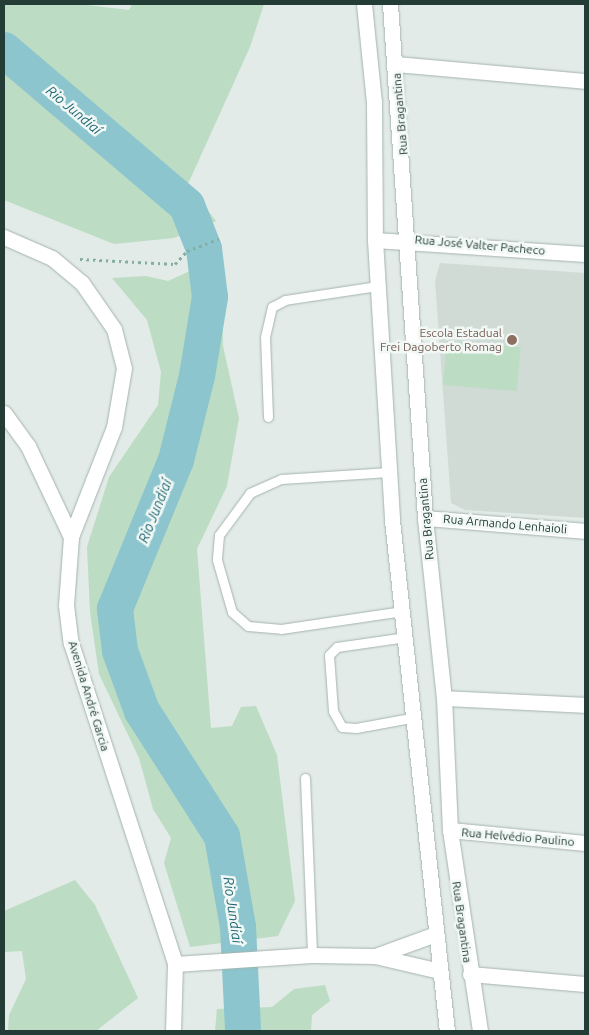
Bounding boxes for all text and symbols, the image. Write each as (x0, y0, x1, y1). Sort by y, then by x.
street label: Rua Bragantina (389, 72, 411, 156)
water label: Rio Jundiaí (43, 82, 105, 138)
street label: Rua José Valter Pacheco (414, 232, 546, 258)
place label: Escola Estadual Frei Dagoberto Romag (380, 326, 502, 354)
marker: Escola Estadual Frei Dagoberto Romag (506, 334, 518, 346)
water label: Rio Jundiaí (135, 477, 175, 545)
street label: Rua Bragantina (415, 477, 437, 561)
street label: Rua Armando Lenhaioli (442, 511, 568, 537)
street label: Avenida André Garcia (65, 639, 113, 753)
street label: Rua Helvédio Paulino (461, 825, 575, 849)
water label: Rio Jundiaí (220, 876, 246, 944)
street label: Rua Bragantina (449, 880, 475, 964)

